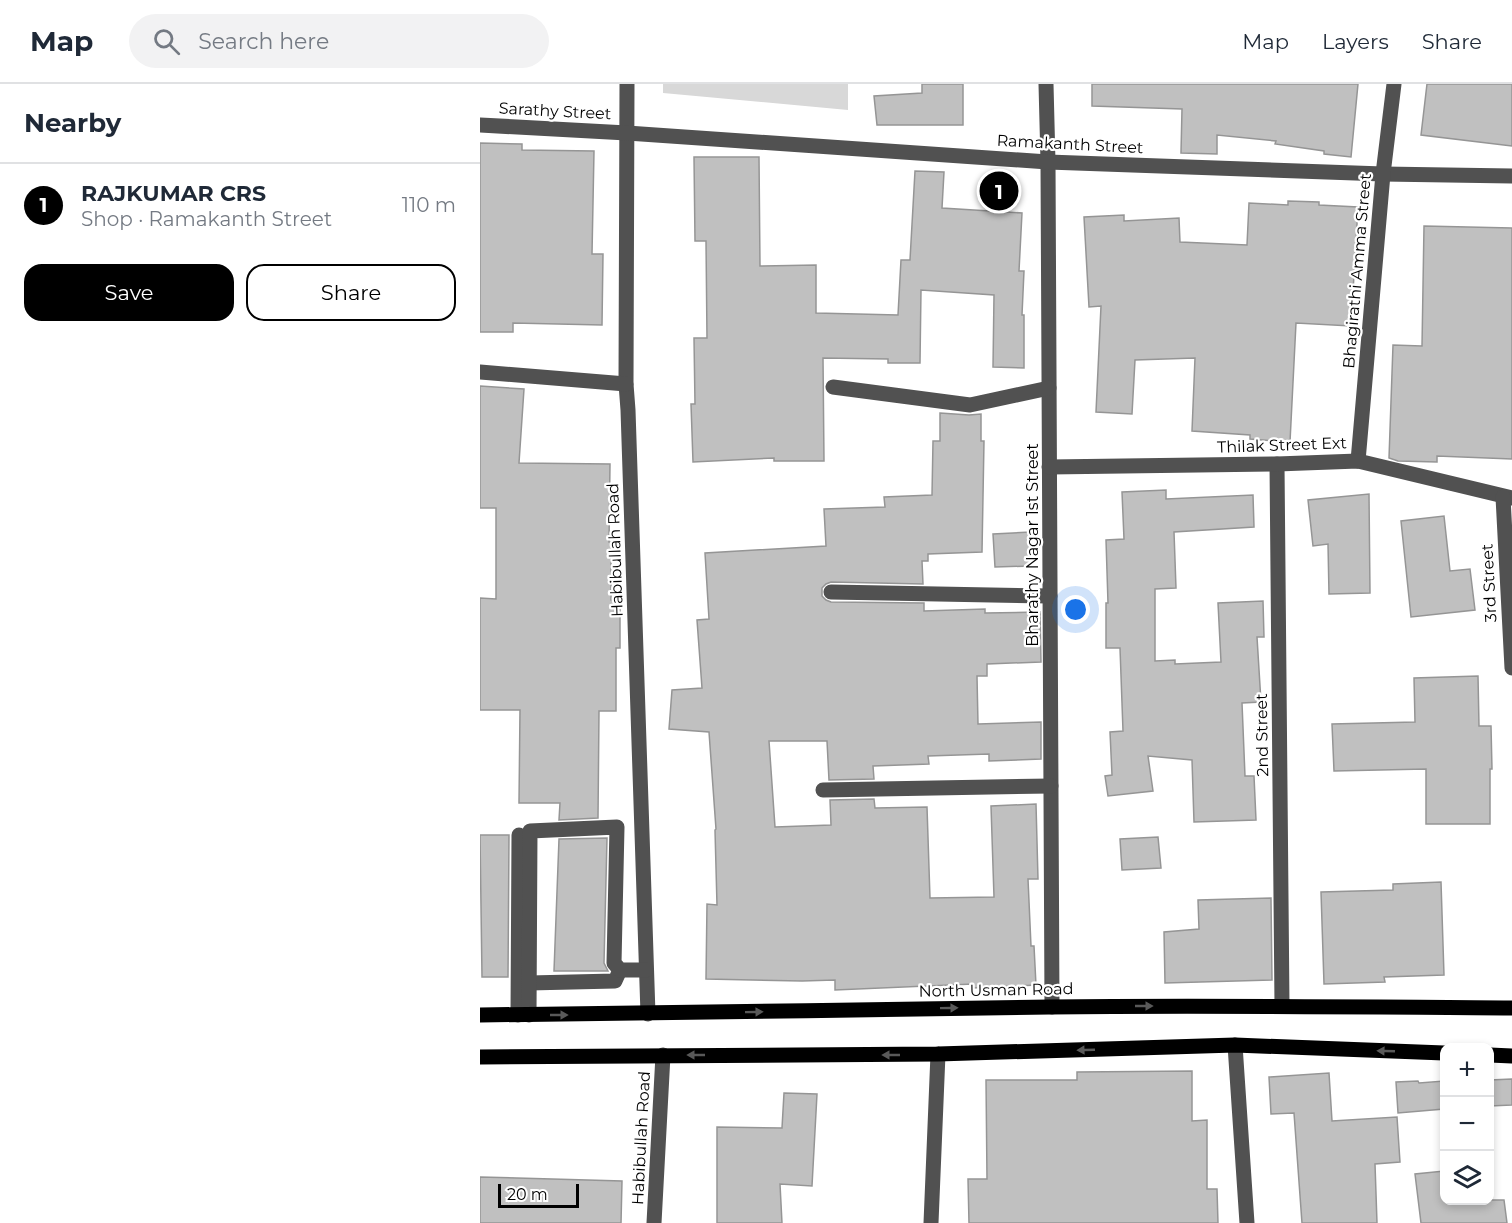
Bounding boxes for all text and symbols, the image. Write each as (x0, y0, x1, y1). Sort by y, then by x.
search box (129, 14, 549, 68)
text: Map (30, 24, 93, 58)
icon: search (150, 25, 183, 58)
text: Search here (198, 28, 329, 55)
text: Map (1242, 29, 1289, 54)
text: Layers (1322, 29, 1389, 54)
text: Share (1422, 29, 1482, 54)
street label: Sarathy Street (498, 99, 612, 123)
text: Nearby (24, 107, 121, 139)
street label: Ramakanth Street (996, 131, 1144, 157)
pin: 1 (980, 168, 1018, 214)
street label: Bhagirathi Amma Street (1339, 172, 1375, 369)
text: RAJKUMAR CRS (81, 180, 266, 207)
text: 1 (40, 193, 47, 217)
text: 110 m (402, 193, 456, 217)
text: Shop · Ramakanth Street (81, 207, 332, 231)
button: Save (24, 264, 234, 321)
button: Share (246, 264, 456, 321)
street label: Thilak Street Ext (1217, 433, 1348, 457)
street label: Bharathy Nagar 1st Street (1023, 443, 1042, 647)
street label: Habibullah Road (603, 483, 627, 617)
street label: 3rd Street (1477, 543, 1501, 623)
your location (1061, 595, 1090, 624)
street label: 2nd Street (1252, 693, 1272, 777)
street label: North Usman Road (918, 979, 1074, 1001)
one-way arrow (1135, 1001, 1154, 1011)
one-way arrow (940, 1004, 959, 1013)
one-way arrow (745, 1007, 764, 1017)
one-way arrow (550, 1010, 569, 1020)
map controls (1440, 1043, 1494, 1205)
button: + (1440, 1043, 1494, 1097)
one-way arrow (1077, 1045, 1096, 1054)
one-way arrow (1377, 1046, 1396, 1056)
one-way arrow (687, 1050, 706, 1060)
one-way arrow (882, 1050, 901, 1060)
street label: Habibullah Road (628, 1071, 654, 1205)
button: − (1440, 1097, 1494, 1151)
button: layers (1440, 1151, 1494, 1205)
scale bar (498, 1181, 579, 1208)
text: 20 m (507, 1185, 548, 1204)

